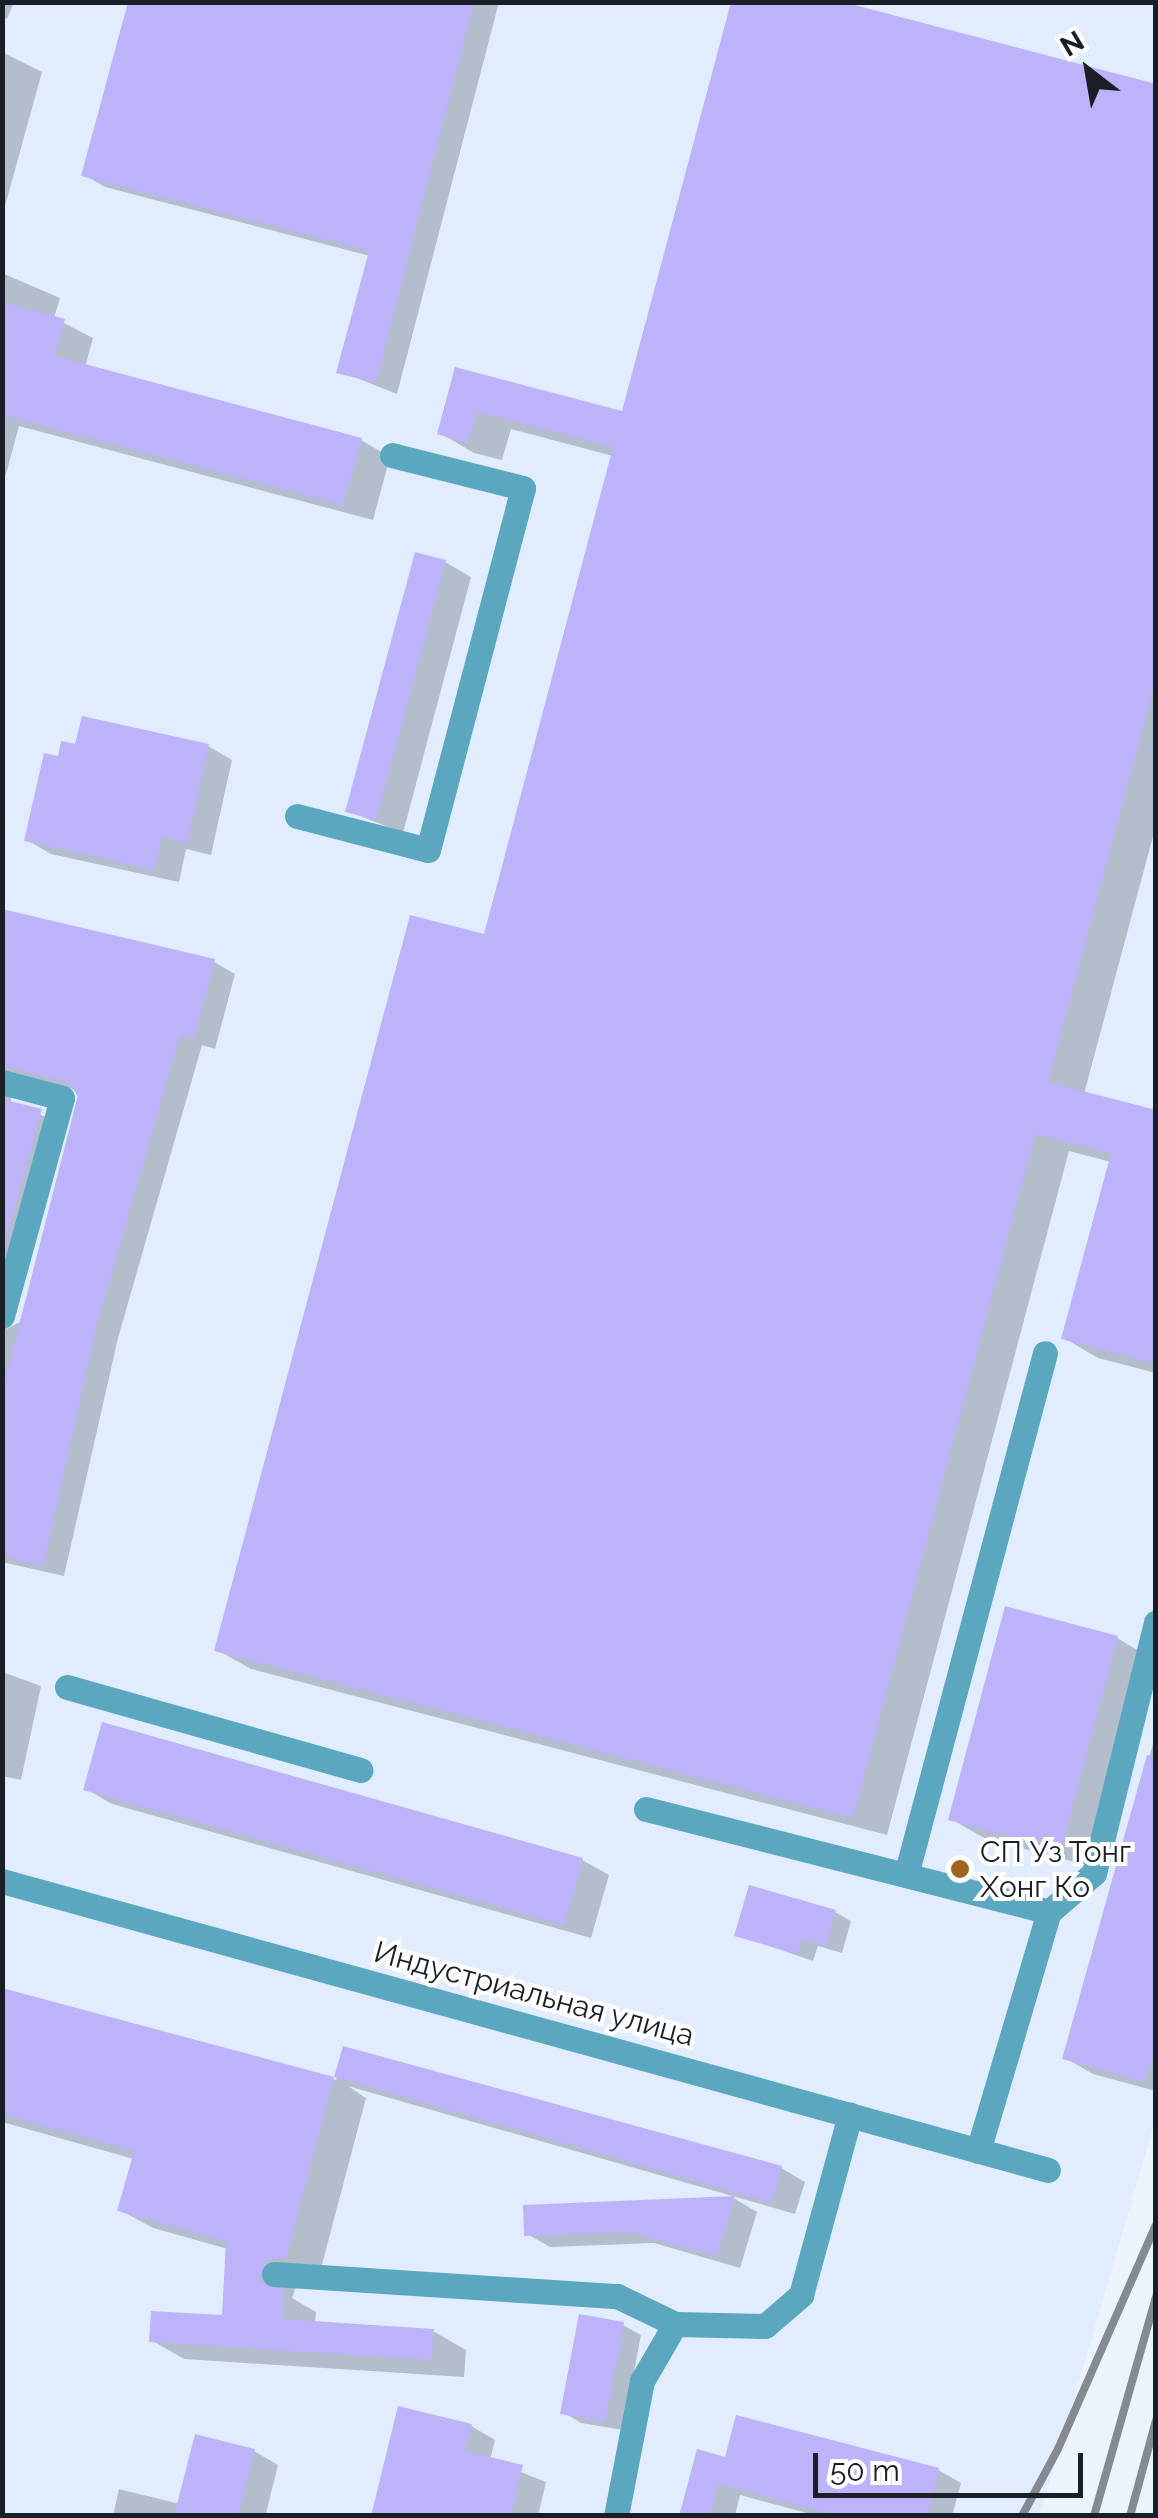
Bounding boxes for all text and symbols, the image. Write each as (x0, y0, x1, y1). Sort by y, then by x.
north arrow (1038, 20, 1138, 120)
text: N (1055, 24, 1090, 64)
place label: СП Уз Тонг Хонг Ко (980, 1834, 1132, 1904)
marker: СП Уз Тонг Хонг Ко (949, 1858, 971, 1880)
street label: Индустриальная улица (370, 1934, 698, 2054)
scale bar (818, 2433, 1088, 2495)
text: 50 m (830, 2453, 900, 2488)

